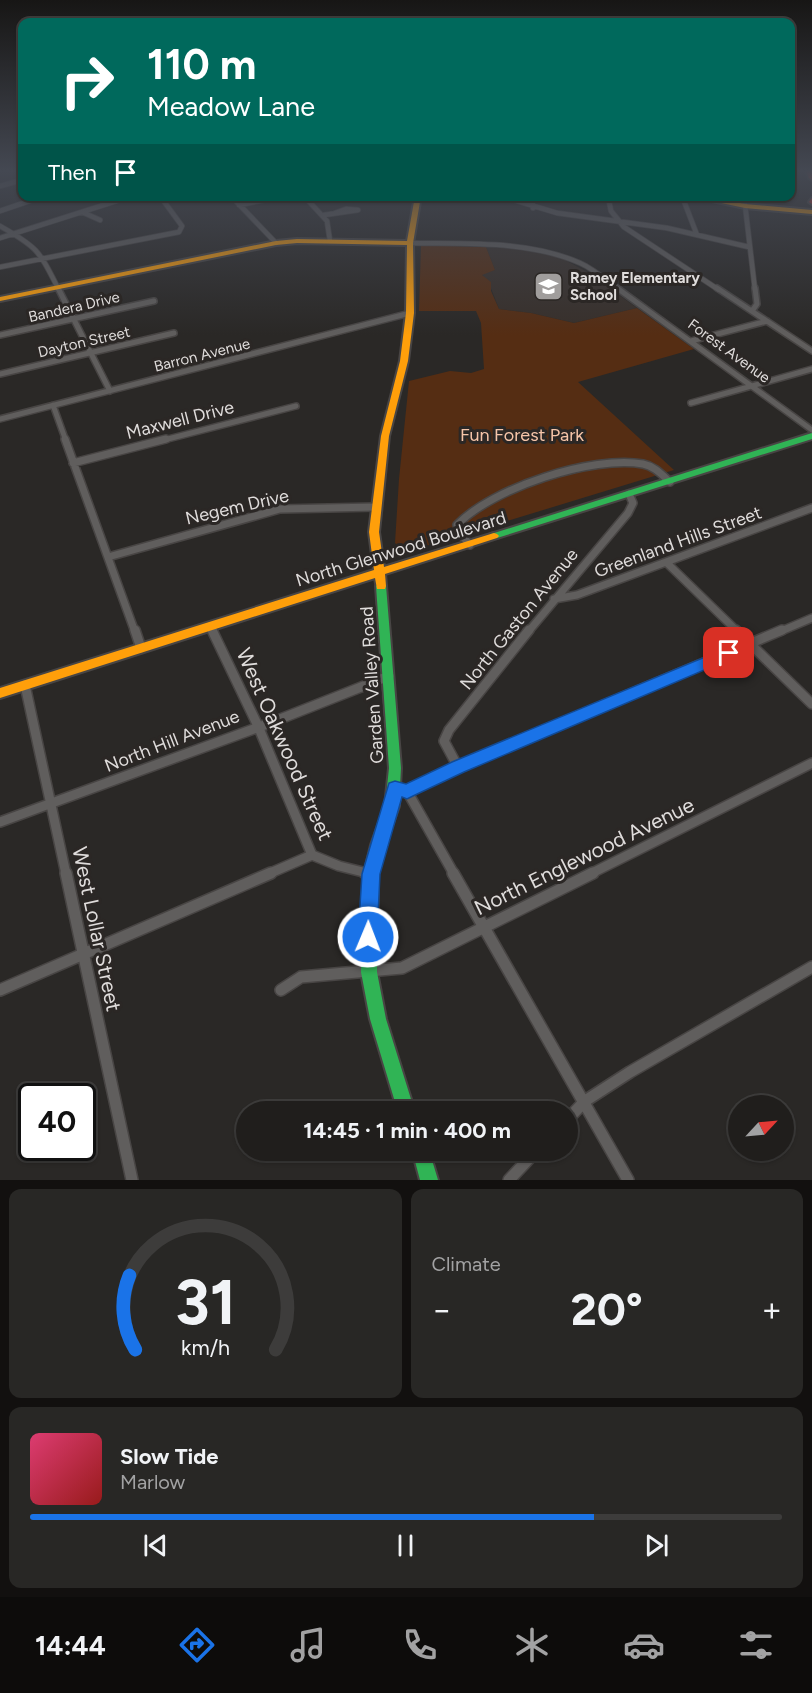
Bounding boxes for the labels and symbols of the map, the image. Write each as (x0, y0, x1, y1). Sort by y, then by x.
place label: Ramey Elementary School (570, 269, 700, 304)
school or university icon: Ramey Elementary School (533, 271, 565, 303)
street label: Bandera Drive (27, 288, 121, 326)
street label: Forest Avenue (684, 315, 774, 387)
street label: Dayton Street (36, 323, 132, 361)
street label: Barron Avenue (152, 334, 252, 376)
street label: Maxwell Drive (124, 396, 237, 444)
park label: Fun Forest Park (460, 424, 584, 446)
street label: Negem Drive (183, 484, 291, 530)
street label: Greenland Hills Street (591, 501, 765, 583)
street label: North Glenwood Boulevard (293, 506, 509, 592)
street label: North Gaston Avenue (455, 544, 583, 694)
street label: Garden Valley Road (356, 606, 388, 764)
pin (703, 627, 754, 678)
street label: West Oakwood Street (231, 644, 339, 844)
street label: North Hill Avenue (101, 705, 243, 777)
street label: North Englewood Avenue (470, 792, 698, 920)
street label: West Lollar Street (67, 844, 127, 1014)
position arrow (336, 905, 400, 969)
speed limit sign: 40 (18, 1083, 96, 1161)
north arrow (728, 1095, 794, 1161)

